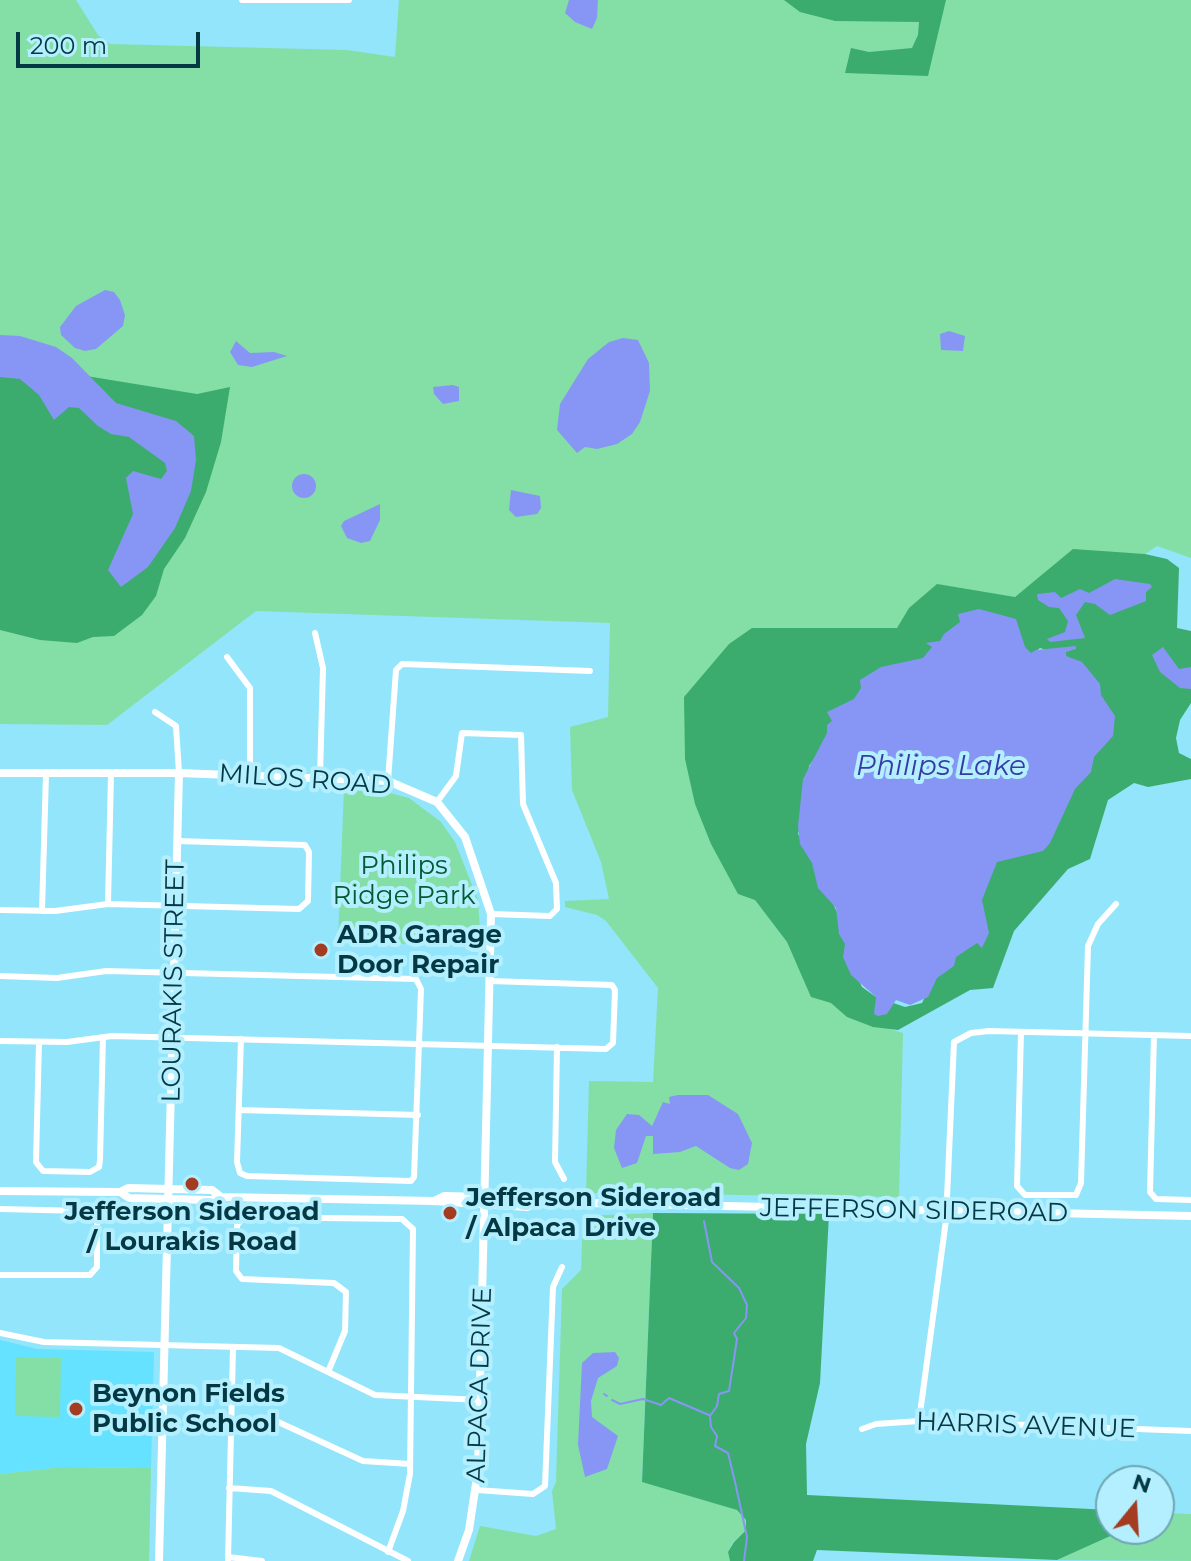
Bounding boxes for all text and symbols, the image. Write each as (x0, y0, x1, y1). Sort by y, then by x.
scale bar (20, 16, 204, 66)
text: 200 m (30, 31, 107, 60)
water label: Philips Lake (856, 750, 1026, 784)
street label: MILOS ROAD (218, 758, 392, 802)
park label: Philips Ridge Park (332, 850, 476, 912)
street label: LOURAKIS STREET (156, 859, 192, 1103)
place label: ADR Garage Door Repair (337, 919, 502, 980)
marker: ADR Garage Door Repair (312, 941, 330, 959)
marker: Jefferson Sideroad / Lourakis Road (183, 1175, 201, 1193)
place label: Jefferson Sideroad / Alpaca Drive (466, 1182, 721, 1244)
street label: JEFFERSON SIDEROAD (760, 1193, 1068, 1229)
place label: Jefferson Sideroad / Lourakis Road (64, 1196, 320, 1258)
marker: Jefferson Sideroad / Alpaca Drive (441, 1204, 459, 1222)
street label: ALPACA DRIVE (461, 1286, 499, 1484)
place label: Beynon Fields Public School (92, 1378, 285, 1440)
marker: Beynon Fields Public School (67, 1400, 85, 1418)
street label: HARRIS AVENUE (916, 1407, 1136, 1445)
north arrow (1095, 1465, 1175, 1545)
text: N (1129, 1468, 1155, 1499)

